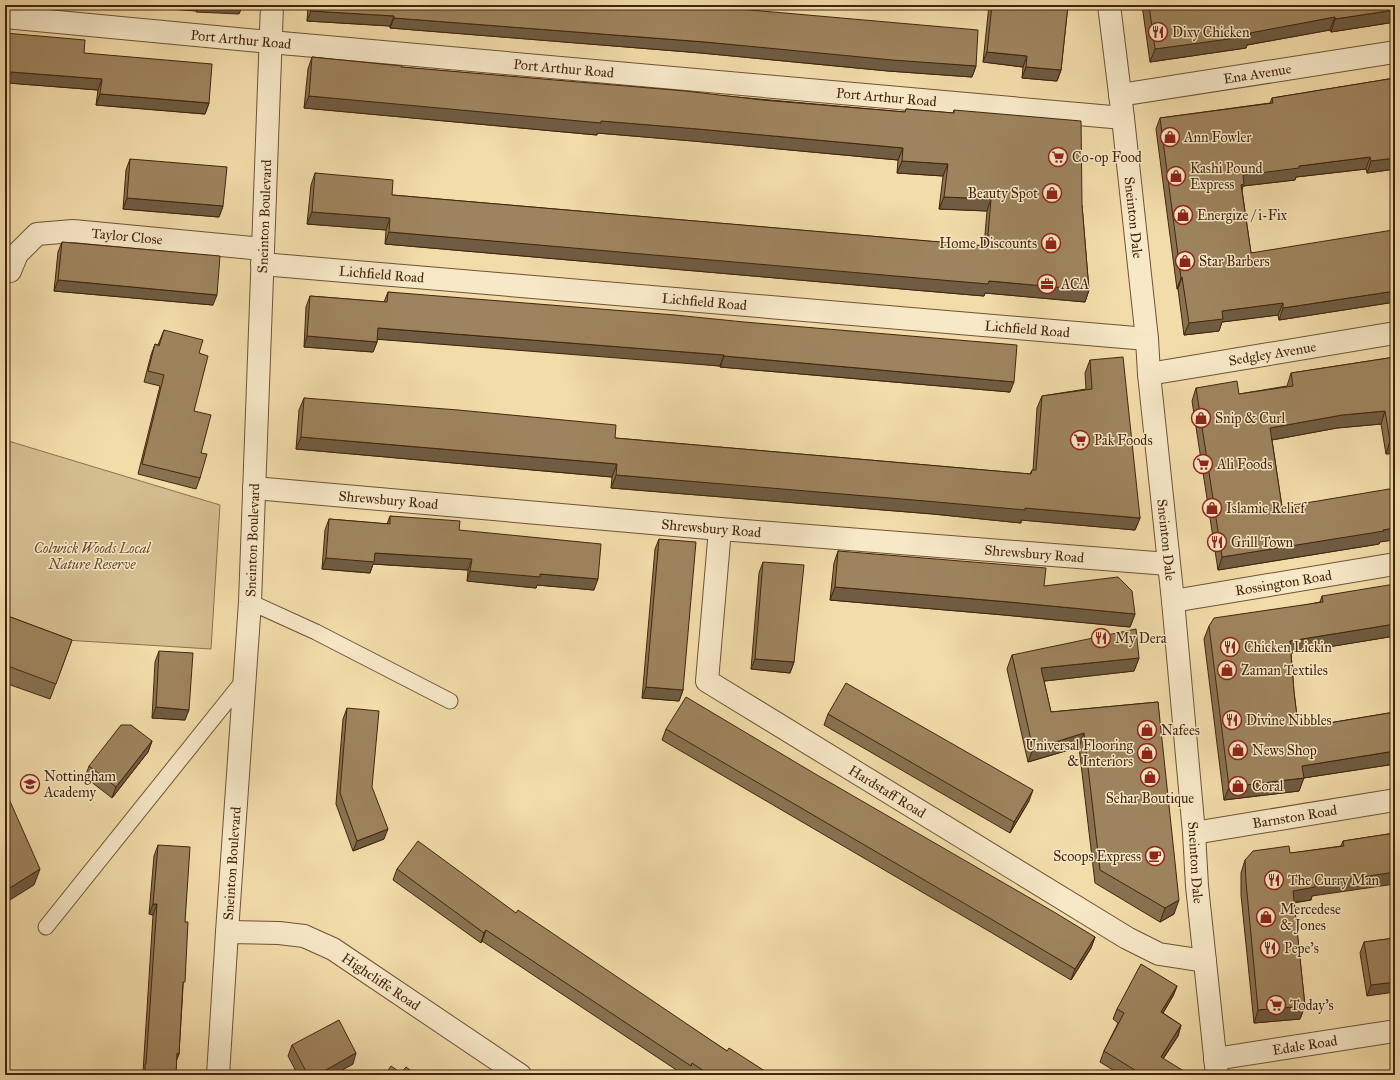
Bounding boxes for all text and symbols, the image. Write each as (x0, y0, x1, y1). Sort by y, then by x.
restaurant icon: Dixy Chicken (1147, 21, 1169, 43)
place label: Dixy Chicken (1172, 24, 1250, 41)
street label: Port Arthur Road (190, 26, 292, 52)
street label: Port Arthur Road (513, 55, 615, 81)
street label: Ena Avenue (1222, 60, 1293, 87)
street label: Port Arthur Road (835, 84, 937, 110)
shop icon: Ann Fowler (1159, 126, 1181, 148)
place label: Ann Fowler (1183, 129, 1252, 146)
supermarket icon: Co-op Food (1047, 146, 1069, 168)
place label: Co-op Food (1072, 149, 1142, 166)
street label: Sneinton Boulevard (254, 159, 275, 274)
place label: Kashi Pound Express (1190, 160, 1263, 193)
shop icon: Kashi Pound Express (1165, 165, 1187, 187)
street label: Sneinton Dale (1121, 176, 1147, 259)
shop icon: Beauty Spot (1041, 182, 1063, 204)
place label: Beauty Spot (968, 185, 1038, 202)
shop icon: Energize / i-Fix (1172, 204, 1194, 226)
place label: Energize / i-Fix (1197, 207, 1288, 224)
street label: Taylor Close (91, 224, 164, 248)
shop icon: Home Discounts (1040, 232, 1062, 254)
place label: Home Discounts (939, 235, 1037, 252)
shop icon: Star Barbers (1174, 250, 1196, 272)
place label: Star Barbers (1199, 253, 1270, 270)
street label: Lichfield Road (338, 262, 425, 286)
office icon: ACA (1036, 273, 1058, 295)
place label: ACA (1060, 276, 1090, 293)
street label: Lichfield Road (661, 289, 748, 314)
street label: Lichfield Road (984, 317, 1071, 341)
street label: Sedgley Avenue (1227, 338, 1318, 369)
shop icon: Snip & Curl (1190, 407, 1212, 429)
place label: Snip & Curl (1215, 410, 1286, 427)
supermarket icon: Pak Foods (1069, 429, 1091, 451)
place label: Pak Foods (1094, 432, 1152, 449)
supermarket icon: Ali Foods (1192, 453, 1214, 475)
place label: Ali Foods (1216, 456, 1272, 473)
street label: Sneinton Boulevard (242, 483, 263, 597)
street label: Shrewsbury Road (338, 487, 439, 513)
shop icon: Islamic Relief (1201, 497, 1223, 519)
street label: Sneinton Dale (1154, 498, 1179, 582)
place label: Islamic Relief (1226, 500, 1307, 517)
street label: Shrewsbury Road (661, 515, 762, 541)
restaurant icon: Grill Town (1206, 531, 1228, 553)
place label: Grill Town (1231, 534, 1294, 551)
park label: Colwick Woods Local Nature Reserve (34, 540, 151, 573)
street label: Shrewsbury Road (984, 541, 1085, 566)
street label: Rossington Road (1234, 566, 1333, 599)
restaurant icon: My Dera (1090, 627, 1112, 649)
place label: My Dera (1115, 630, 1167, 647)
restaurant icon: Chicken Lickin (1219, 636, 1241, 658)
place label: Chicken Lickin (1244, 639, 1332, 656)
shop icon: Zaman Textiles (1216, 659, 1238, 681)
place label: Zaman Textiles (1241, 662, 1328, 679)
restaurant icon: Divine Nibbles (1221, 709, 1243, 731)
place label: Divine Nibbles (1246, 712, 1332, 729)
shop icon: Nafees (1136, 719, 1158, 741)
place label: Nafees (1161, 722, 1200, 739)
place label: Universal Flooring & Interiors (1025, 737, 1133, 770)
shop icon: News Shop (1227, 739, 1249, 761)
shop icon: Universal Flooring & Interiors (1136, 742, 1158, 764)
place label: News Shop (1252, 742, 1317, 759)
street label: Hardstaff Road (846, 761, 929, 821)
shop icon: Sehar Boutique (1139, 766, 1161, 788)
place label: Nottingham Academy (43, 768, 116, 801)
school or university icon: Nottingham Academy (19, 773, 41, 795)
shop icon: Coral (1227, 775, 1249, 797)
place label: Coral (1252, 778, 1284, 795)
place label: Sehar Boutique (1106, 790, 1194, 808)
street label: Barnston Road (1251, 801, 1338, 832)
street label: Sneinton Boulevard (219, 806, 244, 921)
street label: Sneinton Dale (1184, 821, 1207, 905)
cafe icon: Scoops Express (1144, 845, 1166, 867)
place label: Scoops Express (1053, 848, 1141, 865)
restaurant icon: The Curry Man (1263, 869, 1285, 891)
place label: The Curry Man (1288, 872, 1380, 889)
place label: Mercedese & Jones (1280, 901, 1341, 935)
shop icon: Mercedese & Jones (1255, 906, 1277, 928)
restaurant icon: Pepe's (1259, 937, 1281, 959)
place label: Pepe's (1284, 940, 1319, 957)
street label: Highcliffe Road (339, 949, 424, 1014)
supermarket icon: Today's (1265, 994, 1287, 1016)
place label: Today's (1290, 997, 1334, 1014)
street label: Edale Road (1271, 1032, 1339, 1058)

